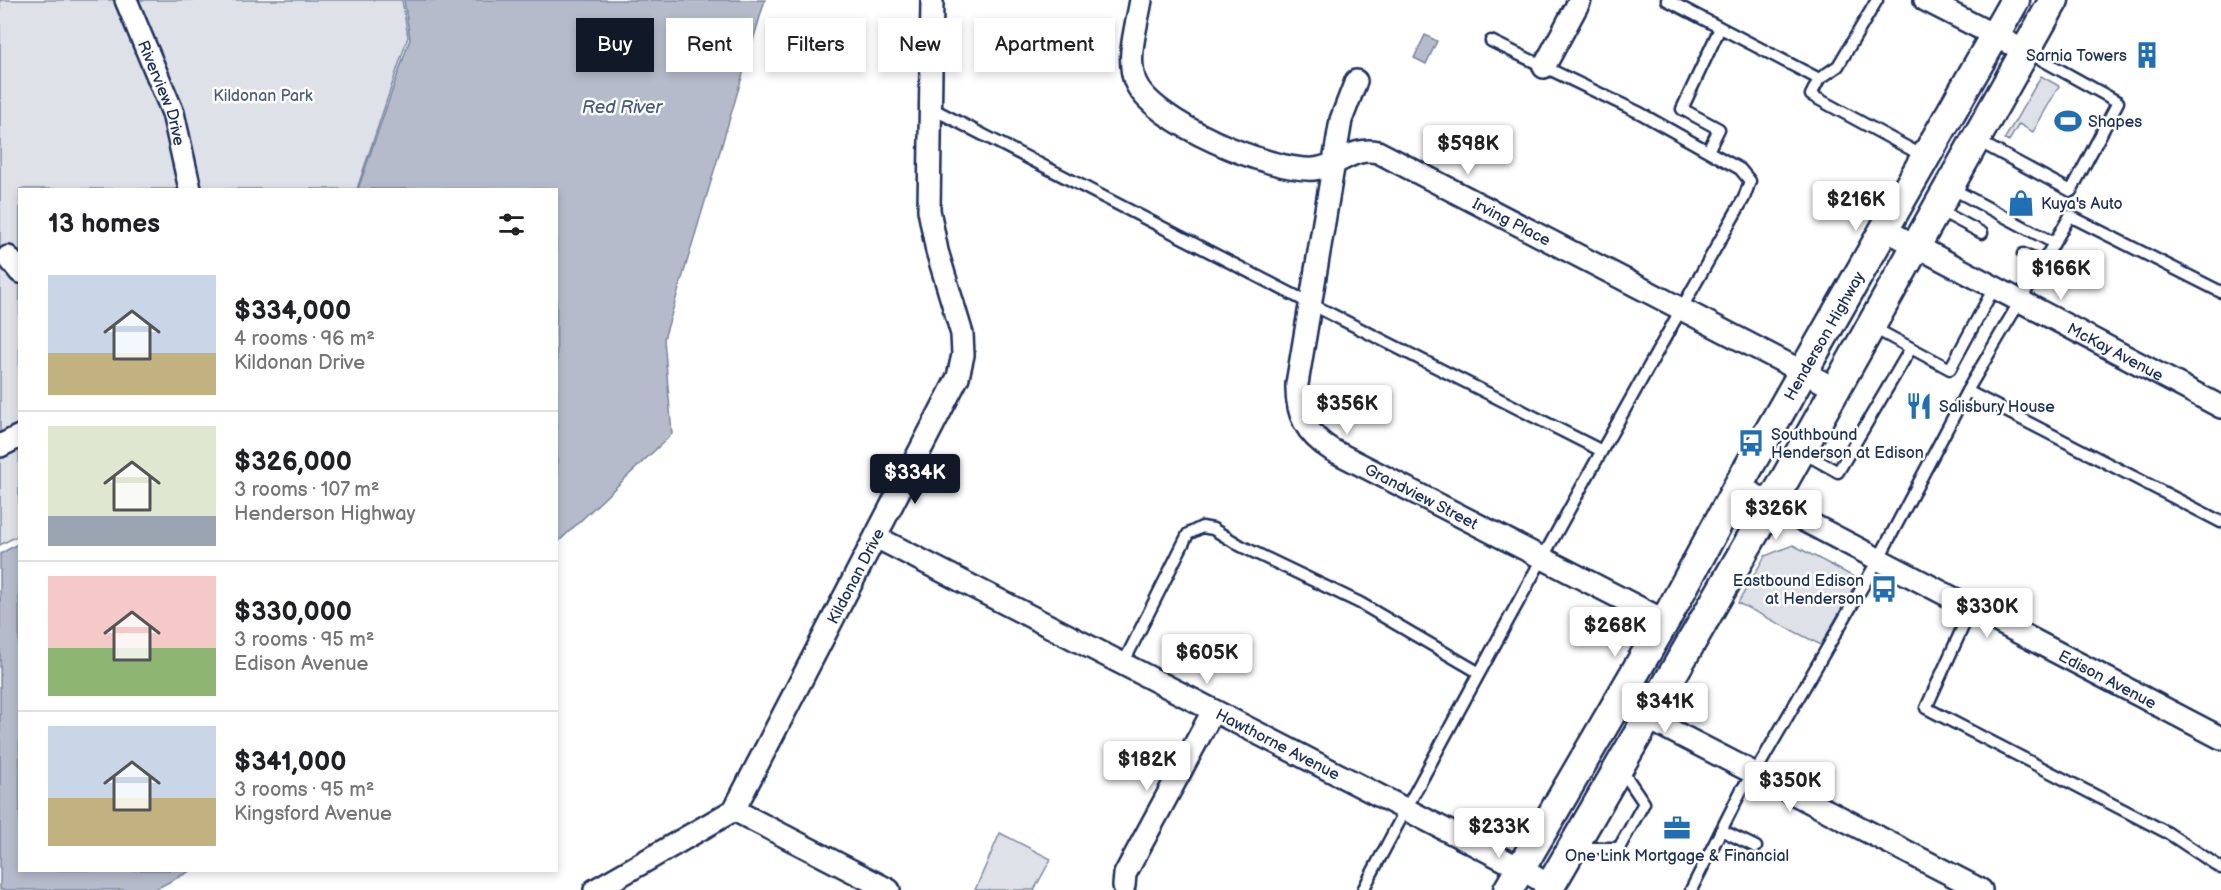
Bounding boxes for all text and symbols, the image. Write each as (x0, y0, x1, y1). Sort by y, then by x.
chip: Buy (576, 18, 654, 72)
chip: Rent (666, 18, 753, 72)
chip: Filters (765, 18, 866, 72)
chip: New (878, 18, 962, 72)
chip: Apartment (974, 18, 1115, 72)
street label: Riverview Drive (133, 38, 188, 148)
building icon: Sarnia Towers (2132, 40, 2162, 70)
place label: Sarnia Towers (2026, 47, 2127, 66)
park label: Kildonan Park (213, 87, 313, 106)
water label: Red River (582, 97, 663, 118)
sports icon: Shapes (2053, 106, 2083, 136)
place label: Shapes (2088, 113, 2142, 132)
pin: $598K (1426, 125, 1510, 176)
text: $598K (1437, 132, 1499, 156)
pin: $216K (1814, 181, 1898, 232)
text: $216K (1827, 188, 1885, 212)
shop icon: Kuya's Auto (2006, 188, 2036, 218)
street label: Irving Place (1469, 195, 1554, 251)
place label: Kuya's Auto (2041, 195, 2123, 214)
icon: filters (495, 208, 528, 241)
text: 13 homes (48, 209, 160, 240)
pin: $166K (2019, 250, 2103, 301)
text: $166K (2031, 257, 2091, 281)
street label: Henderson Highway (1781, 268, 1870, 404)
text: $334,000 (234, 296, 351, 327)
icon: home (96, 299, 168, 371)
street label: McKay Avenue (2064, 320, 2167, 386)
text: 4 rooms · 96 m² (234, 327, 375, 351)
text: Kildonan Drive (234, 351, 365, 375)
pin: $356K (1305, 385, 1389, 436)
restaurant icon: Salisbury House (1904, 391, 1934, 421)
text: $356K (1316, 392, 1378, 416)
place label: Salisbury House (1939, 398, 2055, 417)
place label: Southbound Henderson at Edison (1771, 426, 1924, 463)
bus stop icon: Southbound Henderson at Edison (1736, 428, 1766, 458)
text: $326,000 (234, 447, 352, 478)
icon: home (96, 450, 168, 522)
pin: $334K (873, 454, 957, 505)
street label: Grandview Street (1361, 460, 1481, 534)
text: $334K (884, 461, 946, 485)
text: 3 rooms · 107 m² (234, 478, 379, 502)
pin: $326K (1734, 490, 1818, 541)
text: $326K (1745, 497, 1807, 521)
text: Henderson Highway (234, 502, 416, 526)
street label: Kildonan Drive (824, 525, 889, 628)
place label: Eastbound Edison at Henderson (1733, 572, 1864, 609)
bus stop icon: Eastbound Edison at Henderson (1869, 574, 1899, 604)
pin: $330K (1945, 588, 2029, 639)
text: $330K (1956, 595, 2018, 619)
text: $330,000 (234, 597, 352, 628)
icon: home (96, 600, 168, 672)
pin: $268K (1573, 607, 1657, 658)
text: $268K (1584, 614, 1646, 638)
text: 3 rooms · 95 m² (234, 628, 374, 652)
pin: $605K (1165, 634, 1249, 685)
text: $605K (1176, 641, 1238, 665)
street label: Edison Avenue (2055, 647, 2160, 714)
text: Edison Avenue (234, 652, 368, 676)
pin: $341K (1623, 683, 1707, 734)
text: $341K (1636, 690, 1694, 714)
street label: Hawthorne Avenue (1212, 705, 1343, 785)
pin: $182K (1105, 741, 1189, 792)
text: $341,000 (234, 747, 346, 778)
text: $182K (1117, 748, 1177, 772)
icon: home (96, 750, 168, 822)
pin: $350K (1748, 762, 1832, 813)
text: $350K (1759, 769, 1821, 793)
text: 3 rooms · 95 m² (234, 778, 374, 802)
text: Kingsford Avenue (234, 802, 392, 826)
pin: $233K (1457, 808, 1541, 859)
office icon: One Link Mortgage & Financial (1662, 813, 1692, 843)
text: $233K (1468, 815, 1530, 839)
place label: One Link Mortgage & Financial (1565, 847, 1789, 866)

